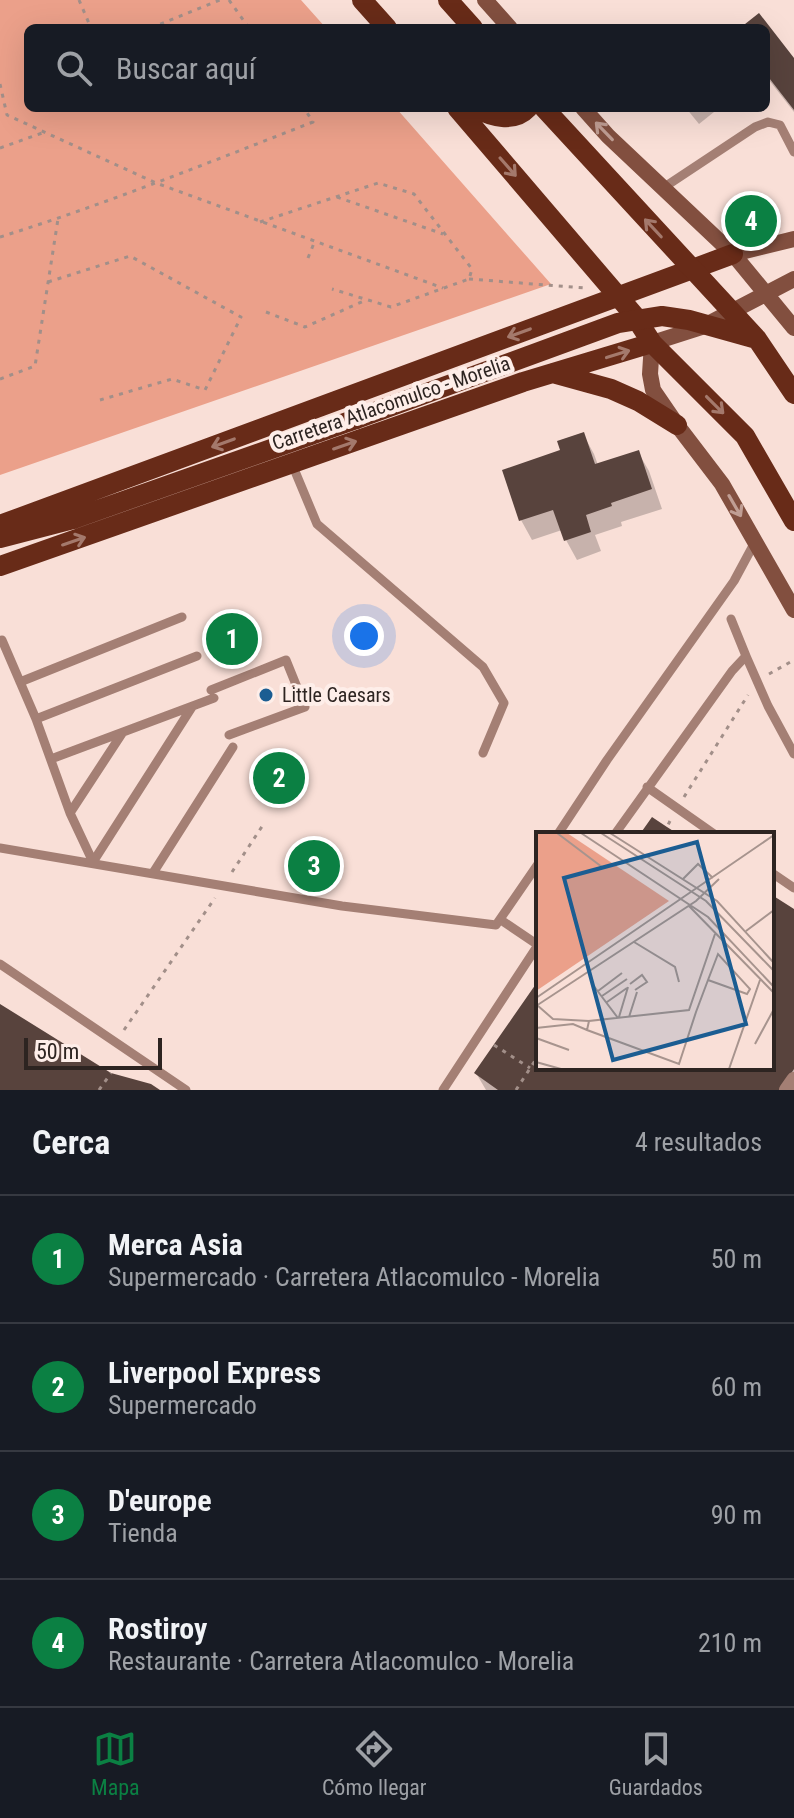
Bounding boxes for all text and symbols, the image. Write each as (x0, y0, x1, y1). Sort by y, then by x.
search box (24, 24, 770, 112)
icon: search (52, 46, 96, 90)
text: Buscar aquí (116, 51, 256, 86)
one-way arrow (595, 121, 614, 141)
one-way arrow (499, 157, 517, 177)
pin: 4 (725, 191, 777, 251)
one-way arrow (644, 218, 663, 238)
one-way arrow (507, 327, 532, 341)
one-way arrow (605, 346, 631, 361)
street label: Carretera Atlacomulco - Morelia (269, 351, 513, 455)
one-way arrow (705, 396, 725, 415)
one-way arrow (211, 436, 236, 451)
one-way arrow (332, 436, 357, 451)
one-way arrow (727, 494, 743, 517)
one-way arrow (61, 533, 86, 548)
pin: 1 (206, 609, 258, 669)
your location (344, 616, 384, 656)
place label: Little Caesars (282, 683, 391, 707)
marker: Little Caesars (257, 686, 275, 704)
pin: 2 (253, 748, 305, 808)
inset map (536, 832, 774, 1070)
pin: 3 (288, 836, 340, 896)
scale bar (24, 1034, 162, 1070)
text: 50 m (36, 1039, 79, 1064)
text: Cerca (32, 1122, 110, 1162)
text: 4 resultados (635, 1127, 762, 1157)
text: Merca Asia (108, 1227, 243, 1262)
text: 1 (51, 1244, 65, 1274)
text: 50 m (711, 1244, 762, 1274)
text: Supermercado · Carretera Atlacomulco - Morelia (108, 1262, 600, 1292)
text: Liverpool Express (108, 1355, 321, 1390)
text: 2 (51, 1372, 65, 1402)
text: 60 m (711, 1372, 762, 1402)
text: Supermercado (108, 1390, 257, 1420)
text: D'europe (108, 1483, 212, 1518)
text: 3 (51, 1500, 65, 1530)
text: 90 m (711, 1500, 762, 1530)
text: Tienda (108, 1518, 178, 1548)
text: Rostiroy (108, 1611, 207, 1646)
text: 4 (51, 1628, 65, 1658)
text: 210 m (698, 1628, 762, 1658)
text: Restaurante · Carretera Atlacomulco - Morelia (108, 1646, 574, 1676)
tab: Mapa (91, 1727, 140, 1800)
tab: Cómo llegar (322, 1727, 427, 1800)
tab: Guardados (609, 1727, 703, 1800)

